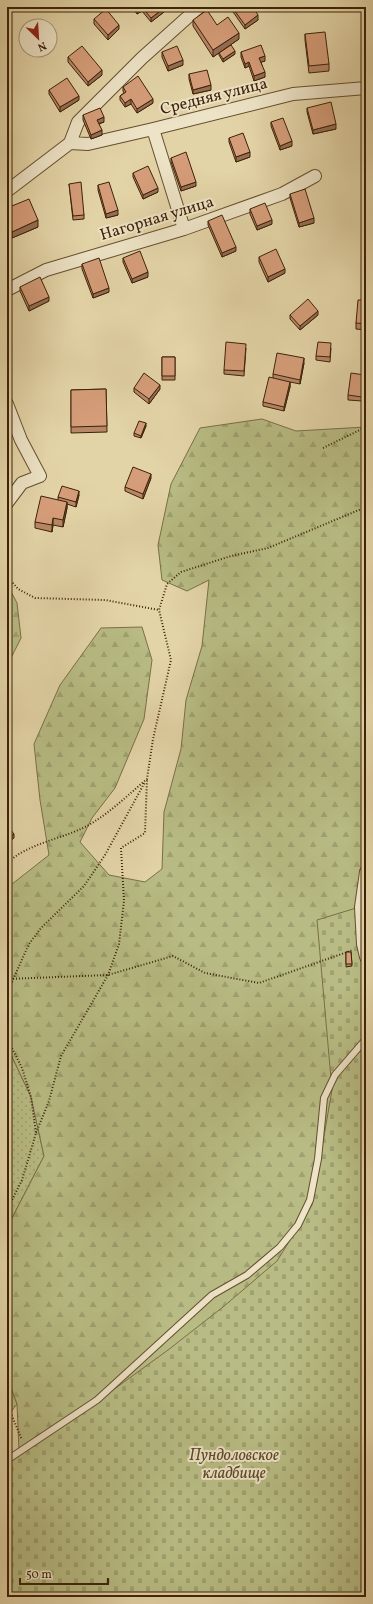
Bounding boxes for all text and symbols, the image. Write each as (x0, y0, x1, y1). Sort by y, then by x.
north arrow (18, 18, 58, 58)
text: N (35, 37, 48, 54)
street label: Средняя улица (158, 73, 270, 121)
street label: Нагорная улица (97, 191, 217, 247)
park label: Пундоловское кладбище (189, 1445, 279, 1485)
scale bar (20, 1560, 108, 1586)
text: 50 m (26, 1567, 52, 1583)

